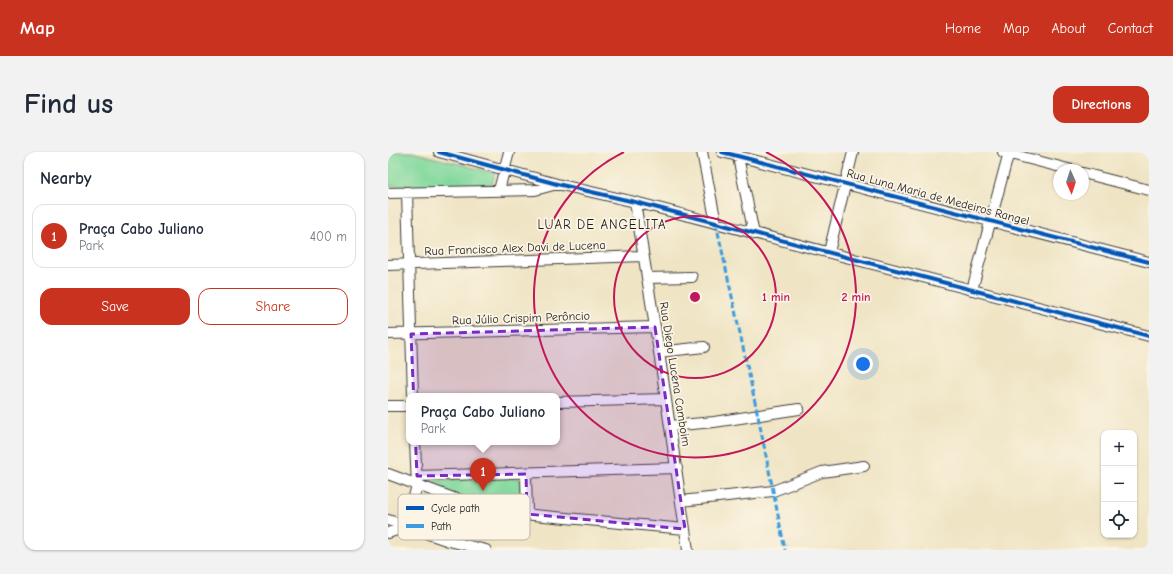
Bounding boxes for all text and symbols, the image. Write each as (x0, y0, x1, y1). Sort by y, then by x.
text: Map (20, 17, 55, 39)
text: Home (945, 20, 981, 37)
text: Map (1003, 20, 1029, 37)
text: About (1051, 20, 1086, 37)
text: Contact (1108, 20, 1153, 37)
button: Directions (1053, 86, 1149, 123)
text: Find us (24, 88, 113, 120)
north arrow (1053, 164, 1089, 200)
street label: Rua Luna Maria de Medeiros Rangel (845, 166, 1031, 228)
text: Nearby (40, 169, 91, 188)
district label: LUAR DE ANGELITA (538, 217, 666, 232)
text: Praça Cabo Juliano (79, 220, 204, 238)
text: 1 (51, 229, 57, 244)
text: 400 m (310, 229, 347, 244)
text: Park (79, 238, 104, 253)
street label: Rua Francisco Alex Davi de Lucena (424, 238, 606, 258)
button: Save (40, 288, 190, 325)
button: Share (198, 288, 348, 325)
centre of rings (688, 290, 702, 304)
text: 1 min (762, 290, 790, 304)
text: 2 min (841, 290, 871, 304)
street label: Rua Diego Lucena Camboim (657, 301, 693, 447)
street label: Rua Júlio Crispim Perôncio (452, 309, 590, 327)
your location (853, 354, 873, 374)
popup (406, 393, 560, 445)
text: Praça Cabo Juliano (421, 403, 545, 421)
text: Park (421, 421, 446, 436)
map controls (1101, 430, 1137, 538)
button: + (1101, 430, 1137, 466)
pin: 1 (470, 458, 496, 491)
button: − (1101, 466, 1137, 502)
legend (398, 494, 530, 540)
text: Cycle path (431, 502, 480, 515)
button: locate (1101, 502, 1137, 538)
text: Path (431, 520, 452, 533)

